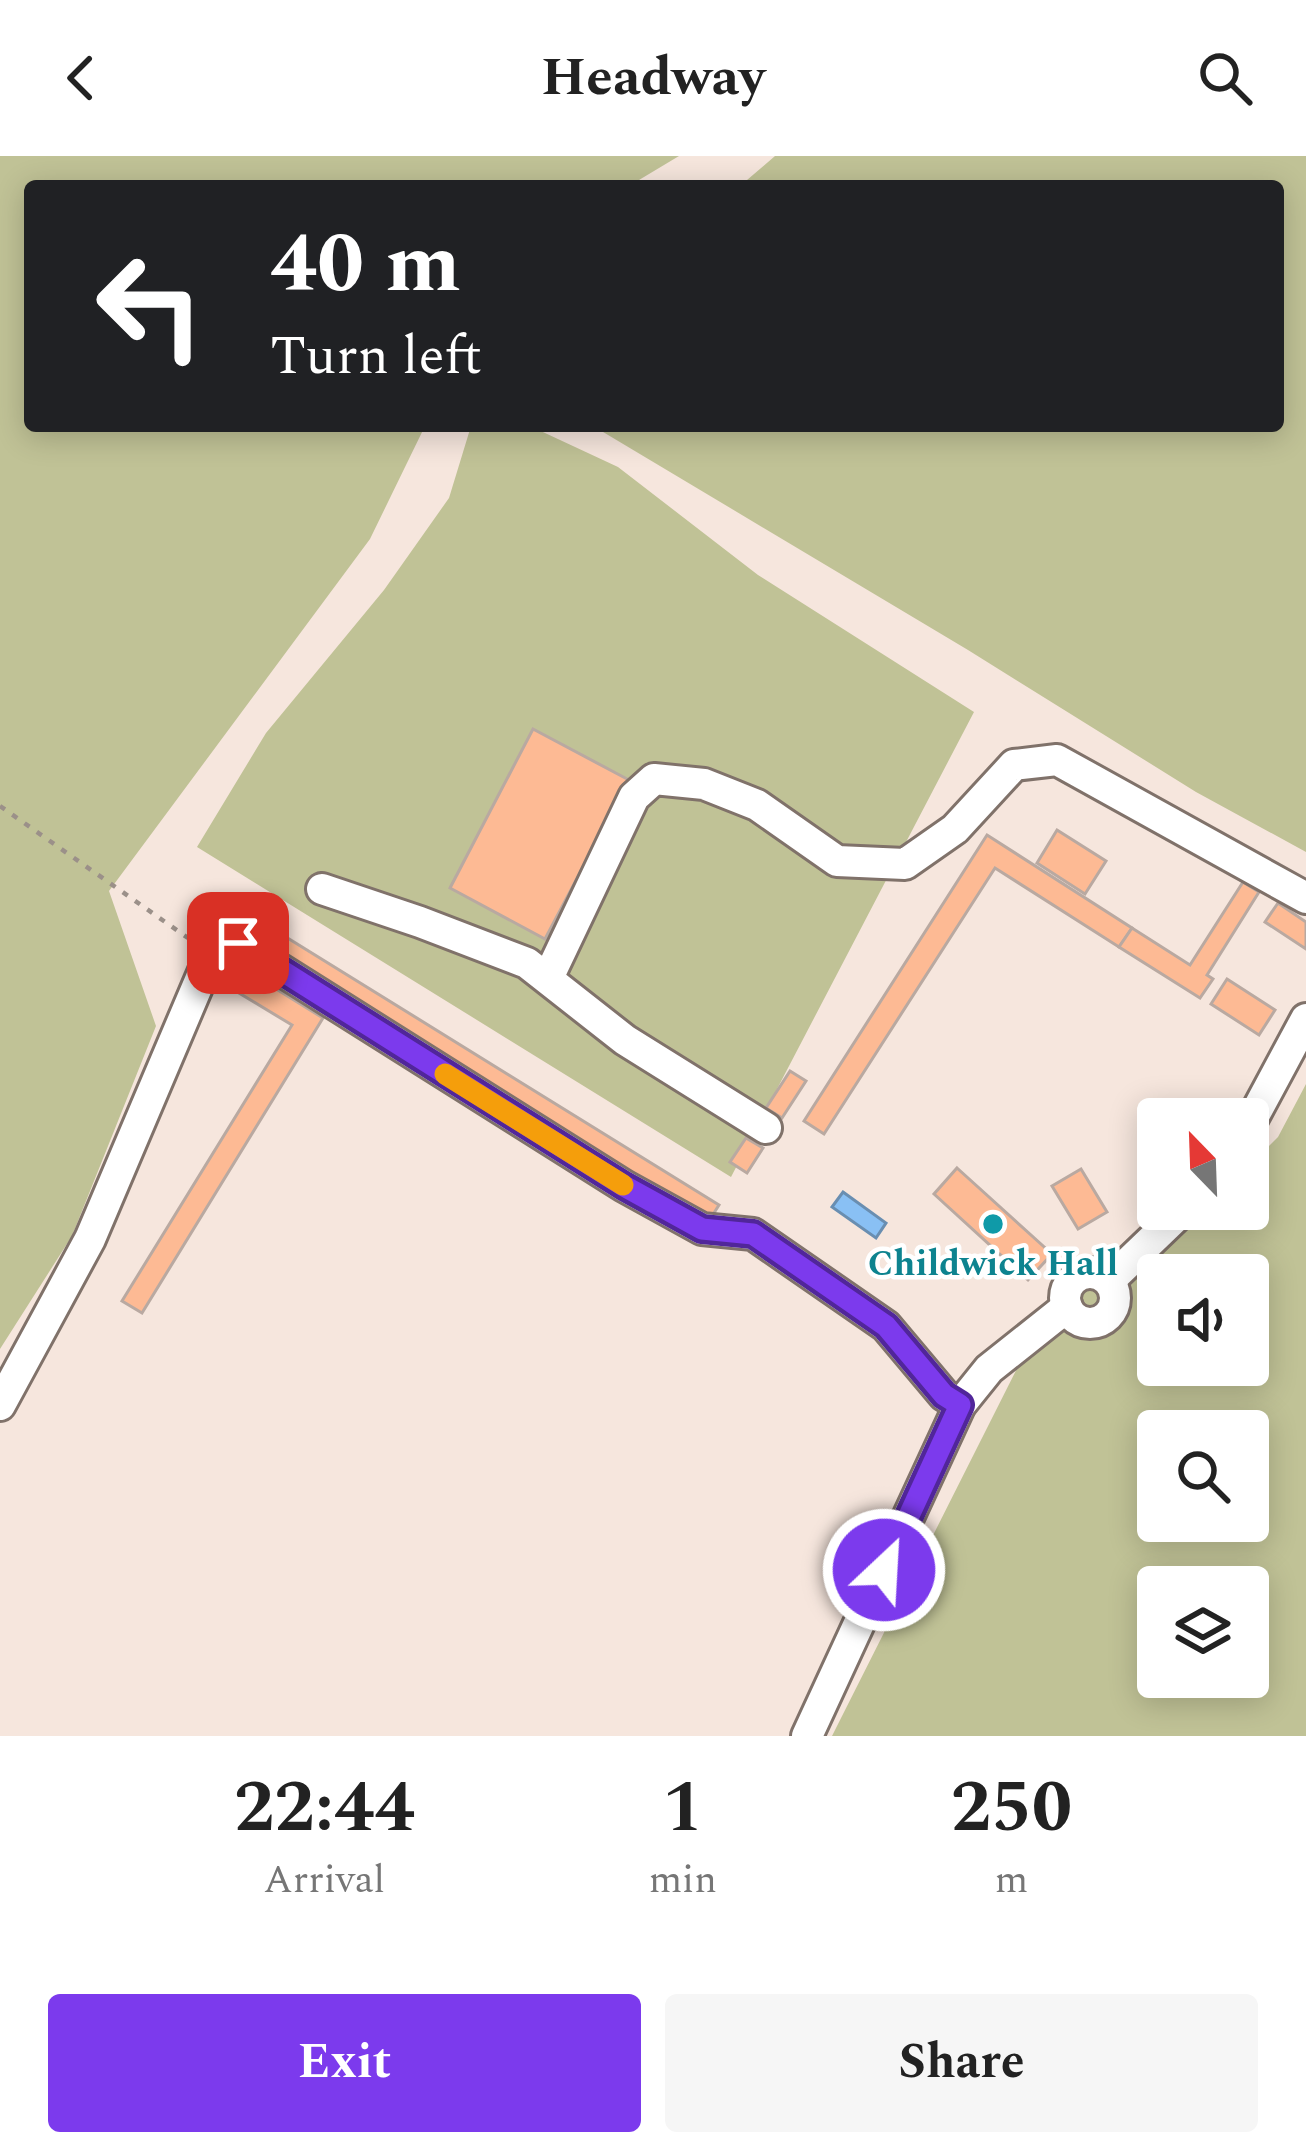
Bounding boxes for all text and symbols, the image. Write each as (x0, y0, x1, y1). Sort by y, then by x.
text: Headway (541, 37, 765, 119)
icon: back (48, 45, 114, 111)
icon: search (1192, 45, 1258, 111)
text: 40 m (270, 201, 461, 329)
icon: left (72, 228, 228, 384)
text: Turn left (270, 316, 482, 398)
pin (187, 892, 289, 994)
icon: arrive (205, 910, 271, 976)
north arrow (1137, 1098, 1269, 1230)
map controls (1137, 1098, 1269, 1698)
marker: Childwick Hall (980, 1211, 1006, 1237)
place label: Childwick Hall (868, 1237, 1118, 1292)
button: sound (1137, 1254, 1269, 1386)
button: search (1137, 1410, 1269, 1542)
position arrow (821, 1507, 947, 1633)
button: layers (1137, 1566, 1269, 1698)
text: 22:44 (234, 1754, 415, 1863)
text: 1 (663, 1754, 703, 1863)
text: 250 (951, 1754, 1072, 1863)
text: Arrival (264, 1851, 385, 1910)
text: min (649, 1851, 717, 1910)
text: m (995, 1851, 1028, 1910)
button: Exit (48, 1994, 641, 2132)
button: Share (665, 1994, 1258, 2132)

